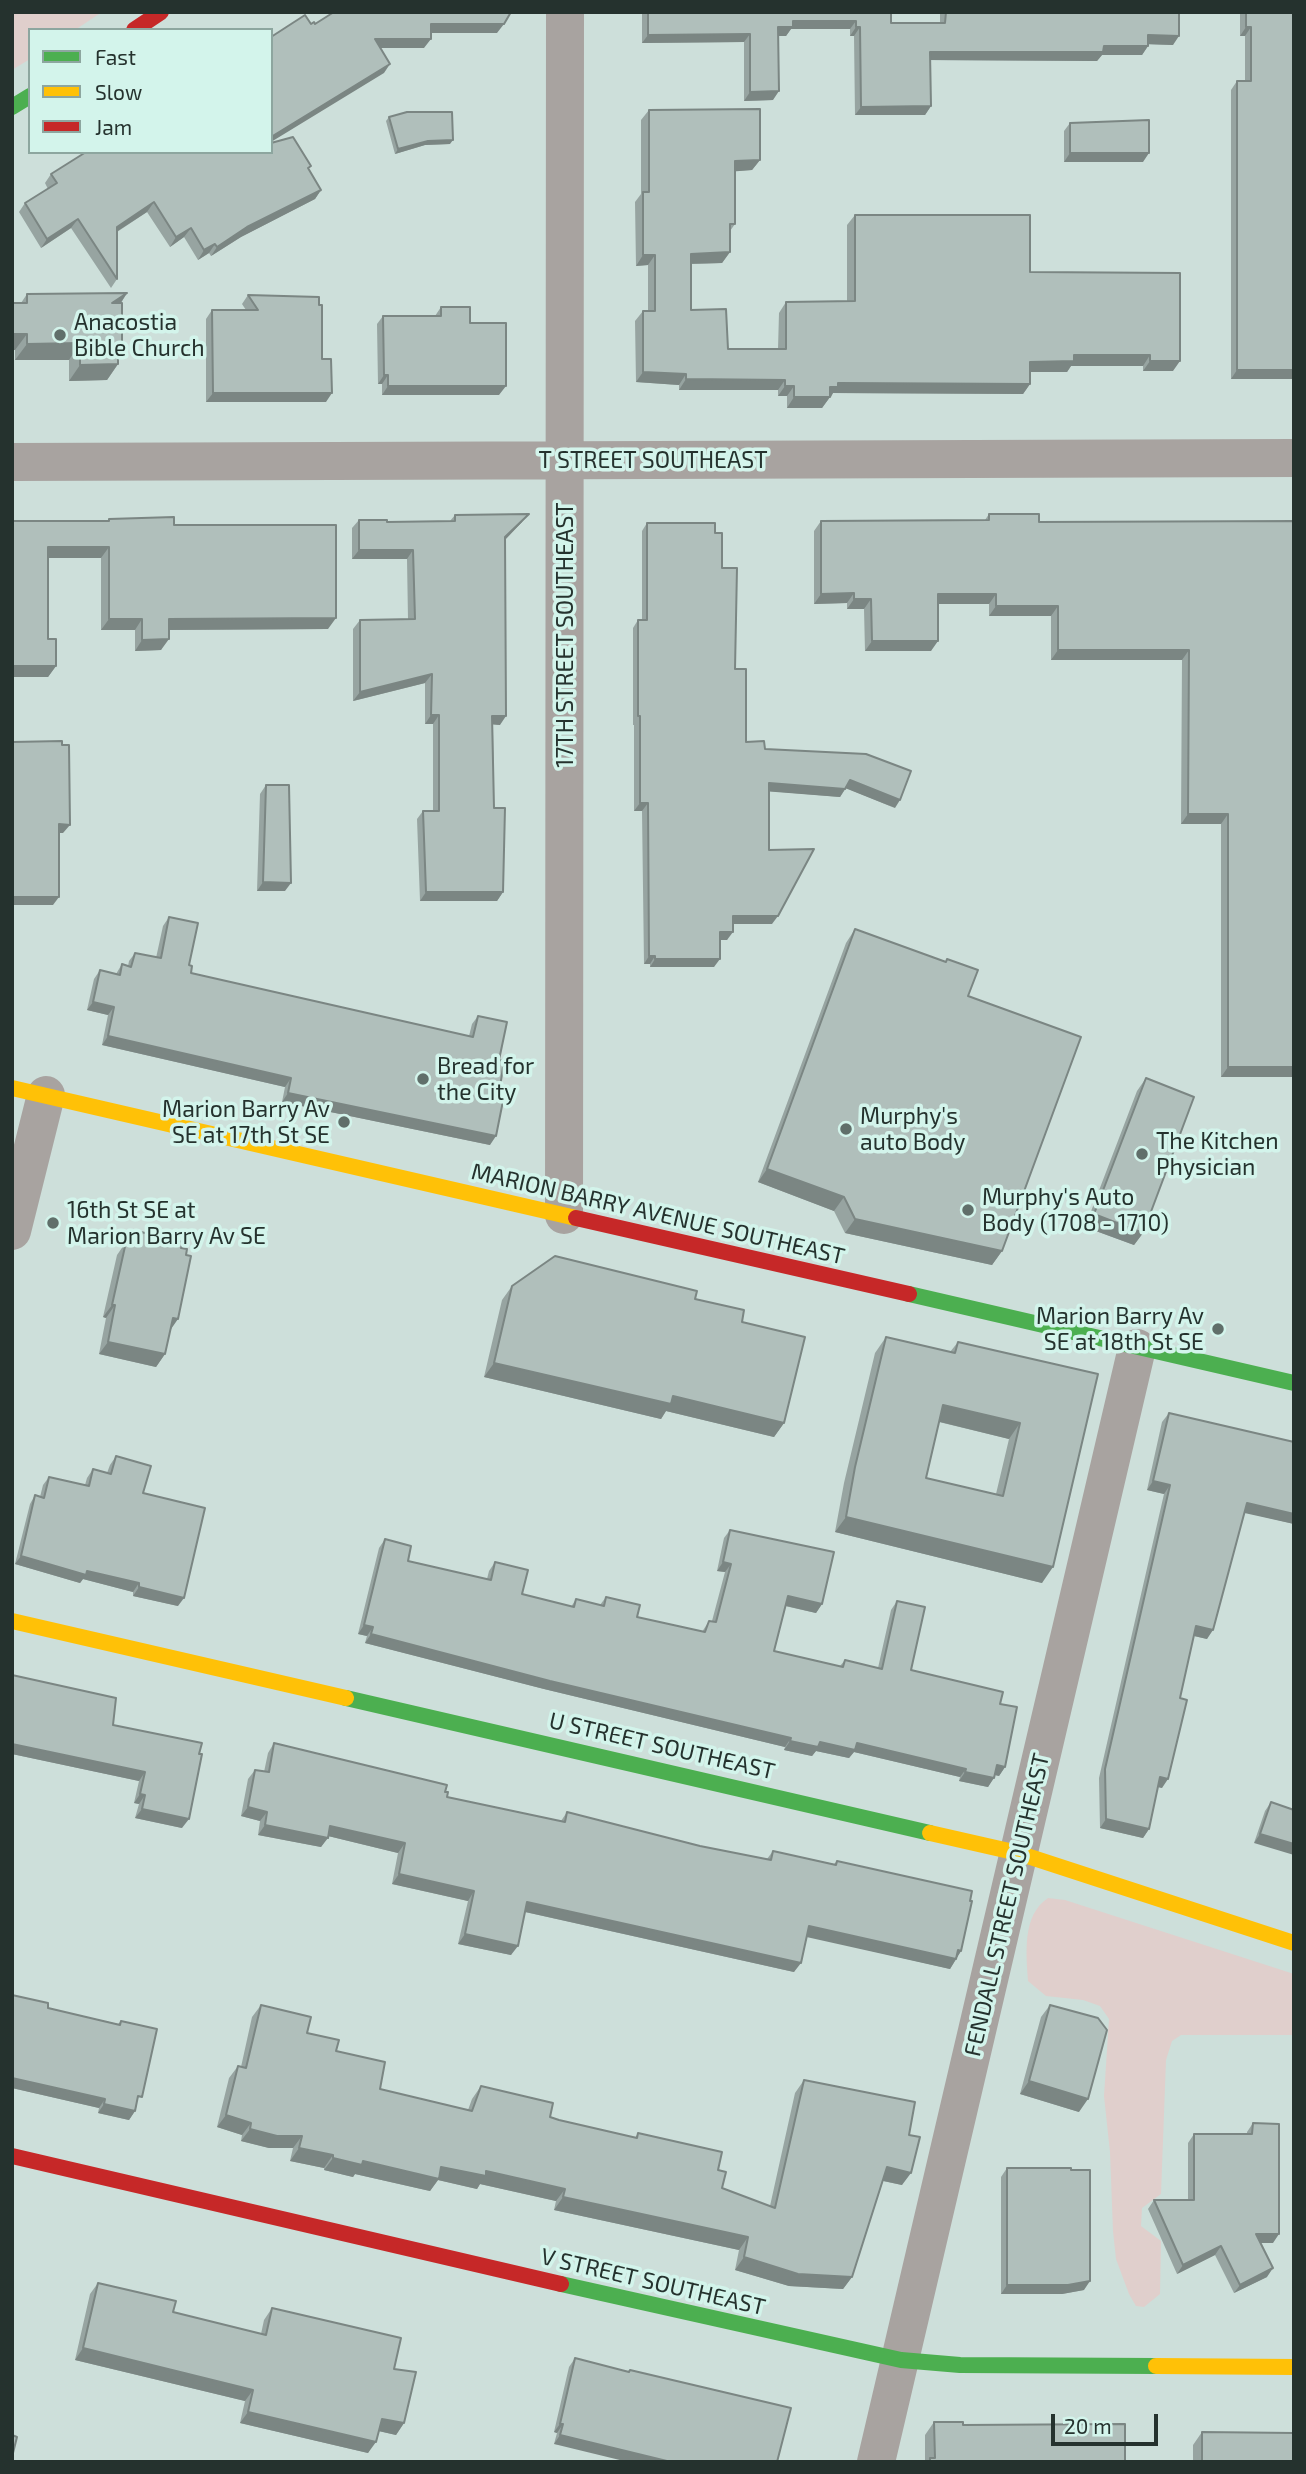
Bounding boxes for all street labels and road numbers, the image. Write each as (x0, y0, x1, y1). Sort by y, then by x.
street label: T STREET SOUTHEAST (539, 446, 767, 474)
street label: 17TH STREET SOUTHEAST (551, 502, 579, 768)
street label: MARION BARRY AVENUE SOUTHEAST (469, 1158, 847, 1270)
street label: U STREET SOUTHEAST (546, 1707, 778, 1785)
street label: FENDALL STREET SOUTHEAST (959, 1751, 1055, 2059)
street label: V STREET SOUTHEAST (538, 2243, 768, 2321)

